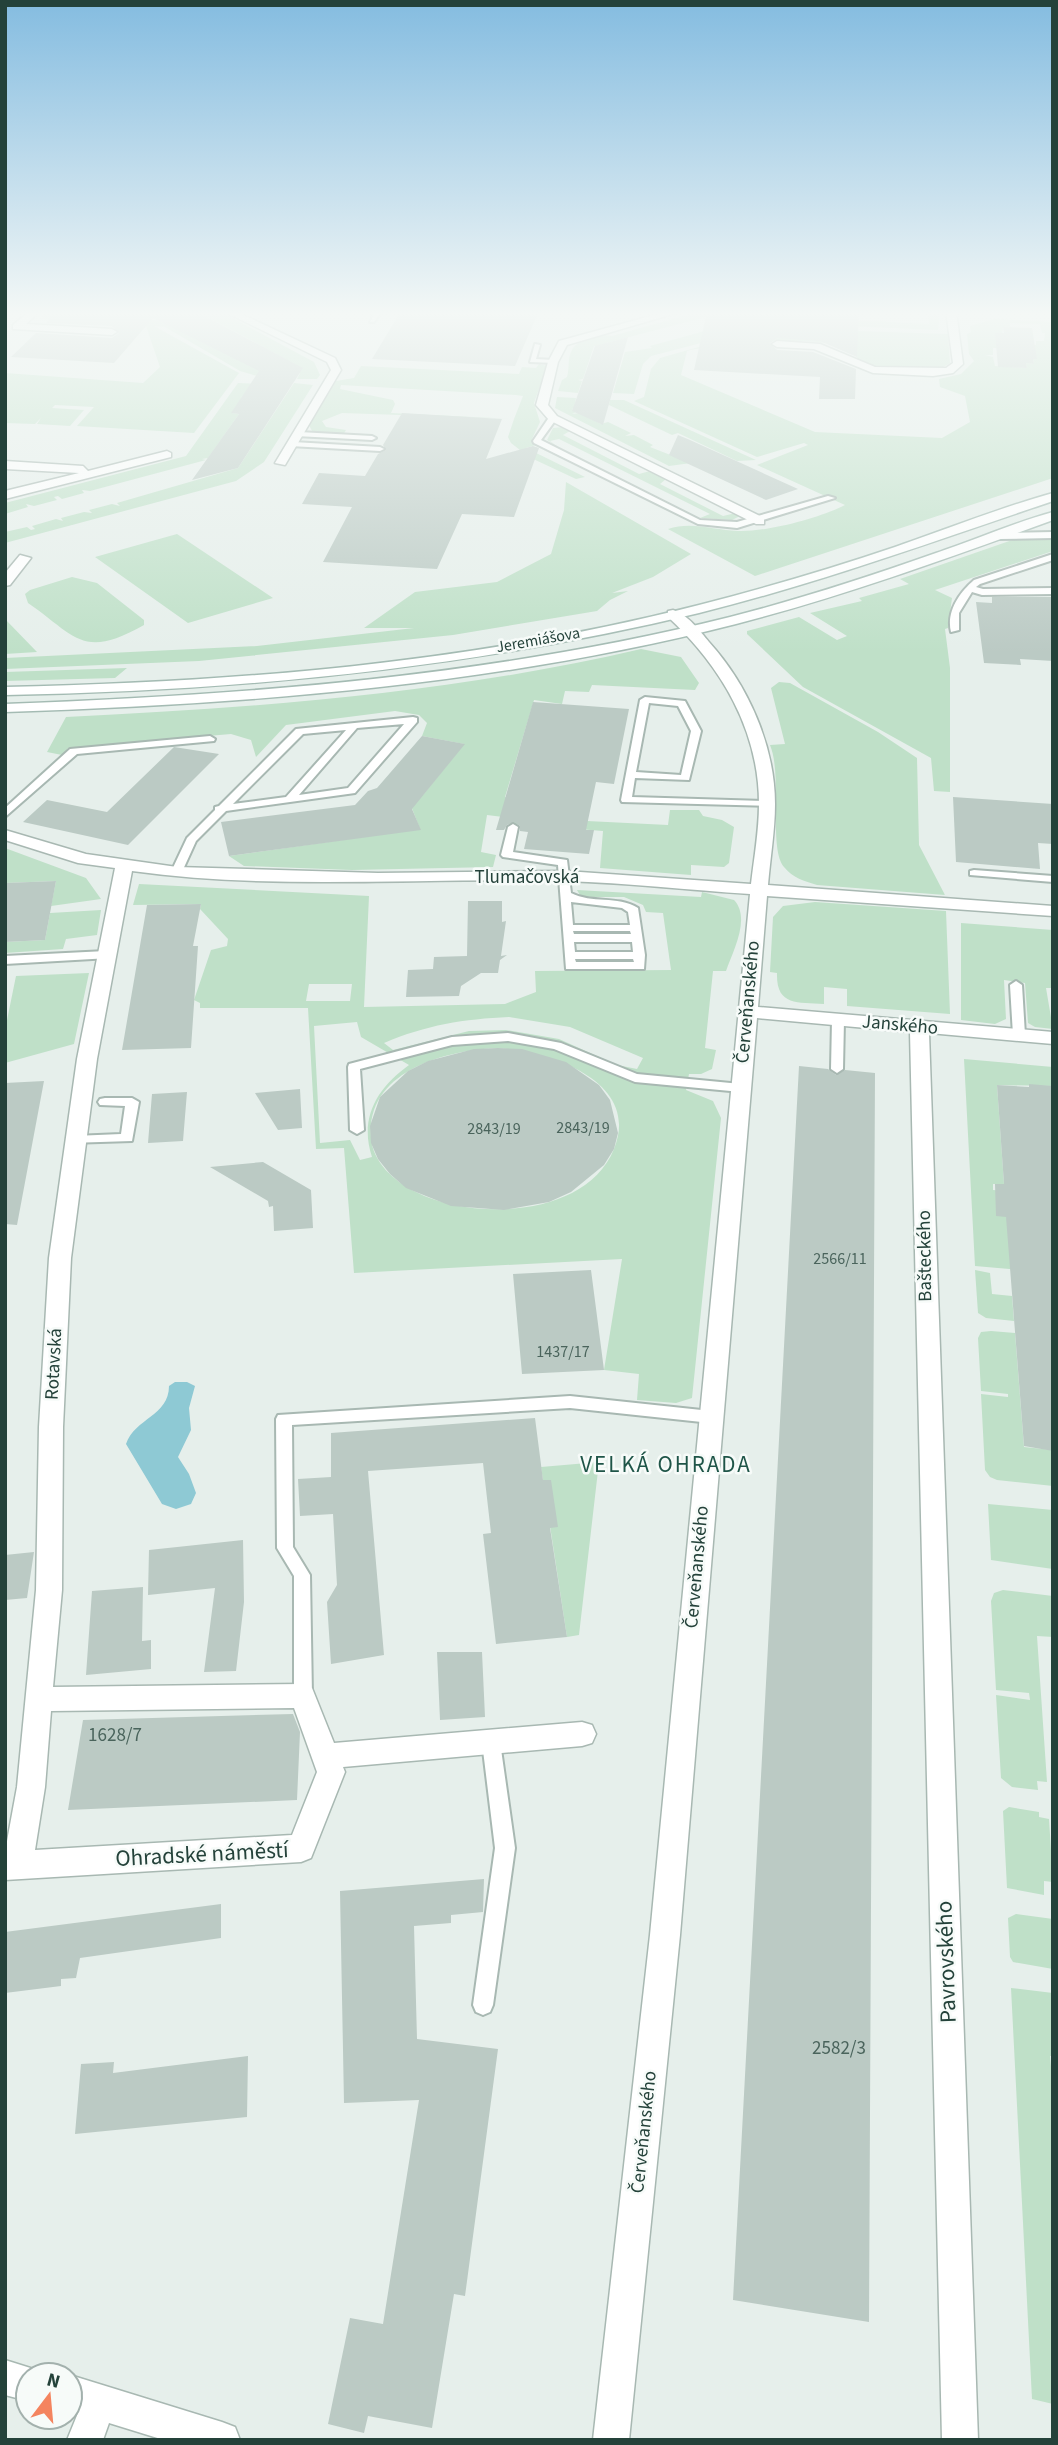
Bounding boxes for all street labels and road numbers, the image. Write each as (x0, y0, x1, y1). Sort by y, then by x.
street label: Jeremiášova (494, 622, 582, 658)
street label: Tlumačovská (475, 864, 579, 891)
street label: Červeňanského (729, 940, 767, 1064)
street label: Janského (861, 1008, 939, 1042)
street label: Bašteckého (911, 1210, 939, 1302)
street label: Rotavská (39, 1327, 69, 1401)
street label: Červeňanského (678, 1505, 716, 1629)
street label: Ohradské náměstí (115, 1833, 291, 1875)
street label: Pavrovského (927, 1900, 965, 2024)
street label: Červeňanského (624, 2069, 664, 2195)

